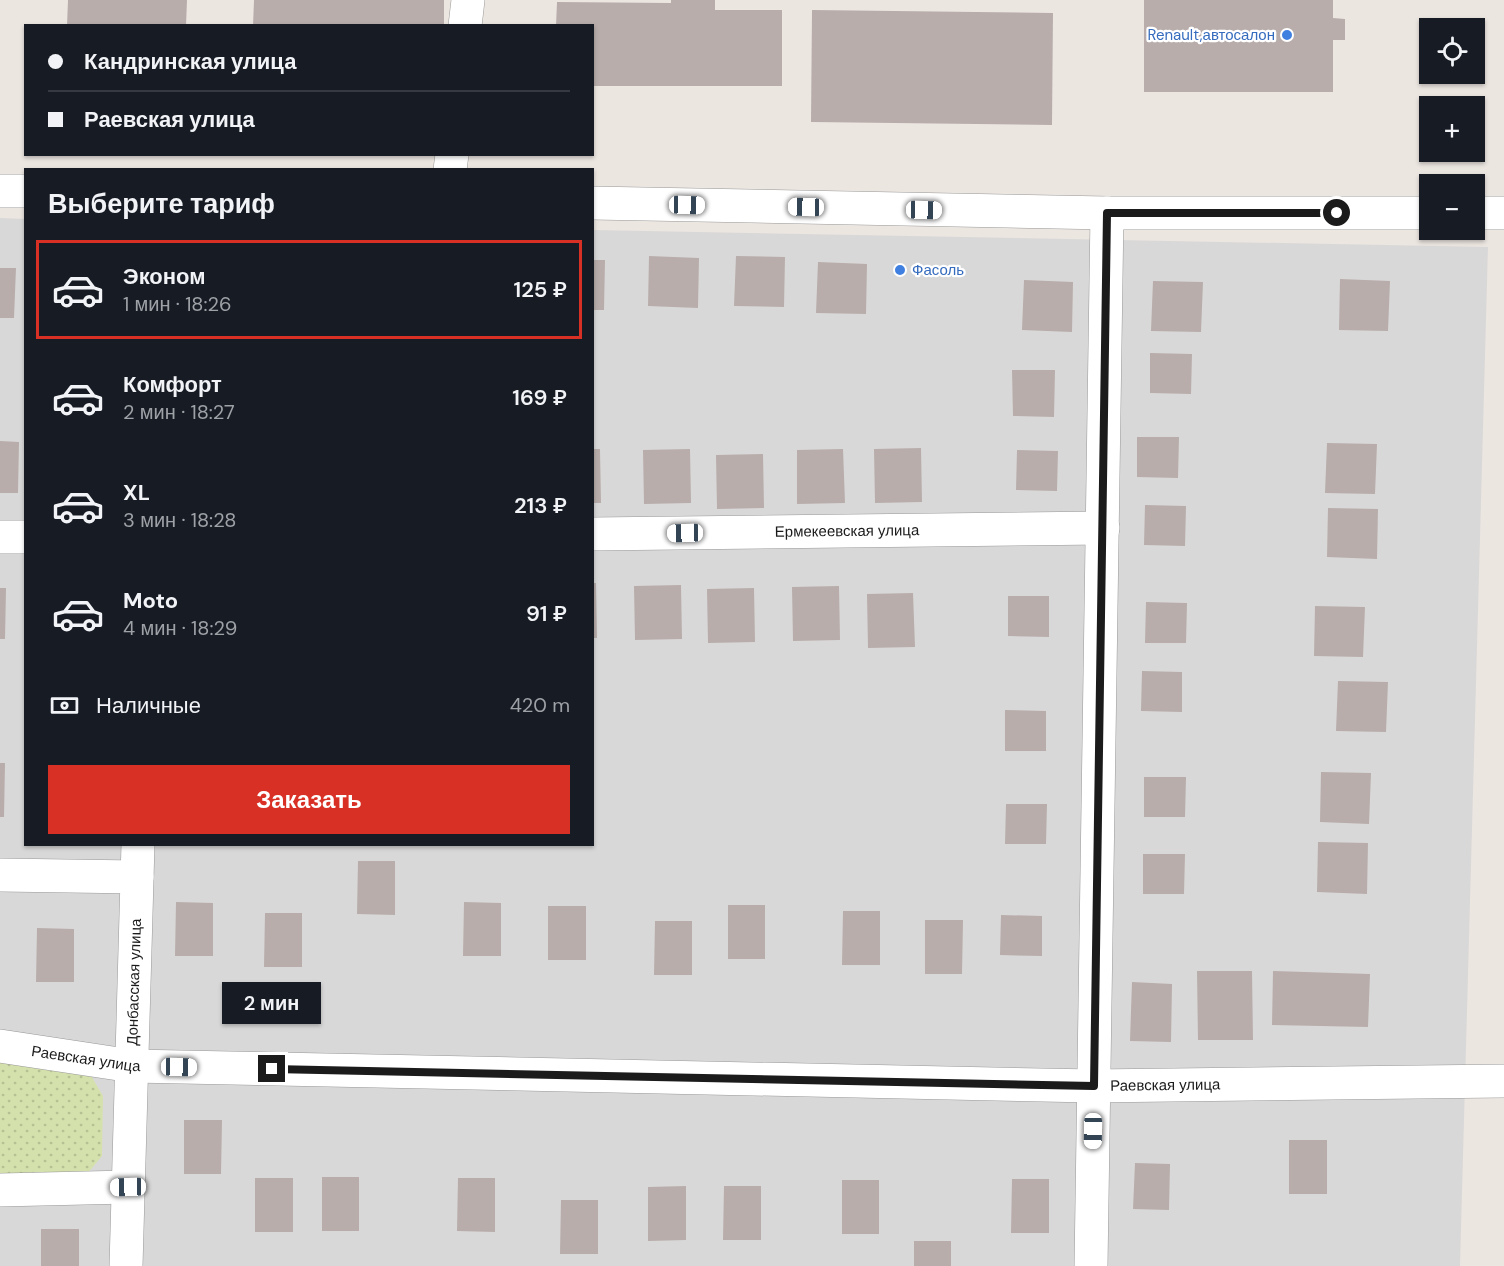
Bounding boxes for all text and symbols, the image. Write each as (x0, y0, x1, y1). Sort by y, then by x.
map controls (1419, 18, 1485, 240)
button: locate (1419, 18, 1485, 84)
place label: Renault,автосалон (1148, 25, 1275, 45)
marker: Renault,автосалон (1280, 28, 1294, 42)
text: Кандринская улица (84, 47, 296, 76)
button: + (1419, 96, 1485, 162)
text: Раевская улица (84, 105, 255, 134)
button: − (1419, 174, 1485, 240)
text: Выберите тариф (48, 186, 275, 221)
car (669, 196, 705, 214)
car (788, 198, 824, 216)
route start (1323, 199, 1350, 226)
car (906, 201, 942, 219)
place label: Фасоль (912, 260, 964, 280)
text: Эконом (123, 262, 206, 291)
icon: car (51, 263, 105, 317)
marker: Фасоль (893, 263, 907, 277)
text: 125 ₽ (513, 275, 567, 304)
text: 1 мин · 18:26 (123, 291, 232, 317)
text: Комфорт (123, 370, 222, 399)
icon: car (51, 371, 105, 425)
text: 169 ₽ (512, 383, 567, 412)
text: 2 мин · 18:27 (123, 399, 235, 425)
text: XL (123, 478, 150, 507)
icon: car (51, 479, 105, 533)
text: 213 ₽ (514, 491, 567, 520)
text: 3 мин · 18:28 (123, 507, 237, 533)
street label: Ермекеевская улица (775, 520, 920, 542)
car (667, 524, 703, 542)
text: Moto (123, 586, 178, 615)
icon: car (51, 587, 105, 641)
text: 91 ₽ (526, 599, 567, 628)
text: 4 мин · 18:29 (123, 615, 237, 641)
icon: cash (48, 689, 81, 722)
text: Наличные (96, 691, 201, 720)
text: 420 m (510, 692, 570, 718)
button: Заказать (48, 765, 570, 834)
street label: Донбасская улица (122, 918, 146, 1046)
callout: 2 мин (222, 982, 322, 1024)
text: 2 мин (244, 990, 299, 1016)
street label: Раевская улица (30, 1041, 141, 1076)
route end (258, 1055, 285, 1082)
car (161, 1058, 197, 1076)
street label: Раевская улица (1110, 1074, 1221, 1096)
car (1084, 1113, 1102, 1149)
car (110, 1178, 146, 1196)

